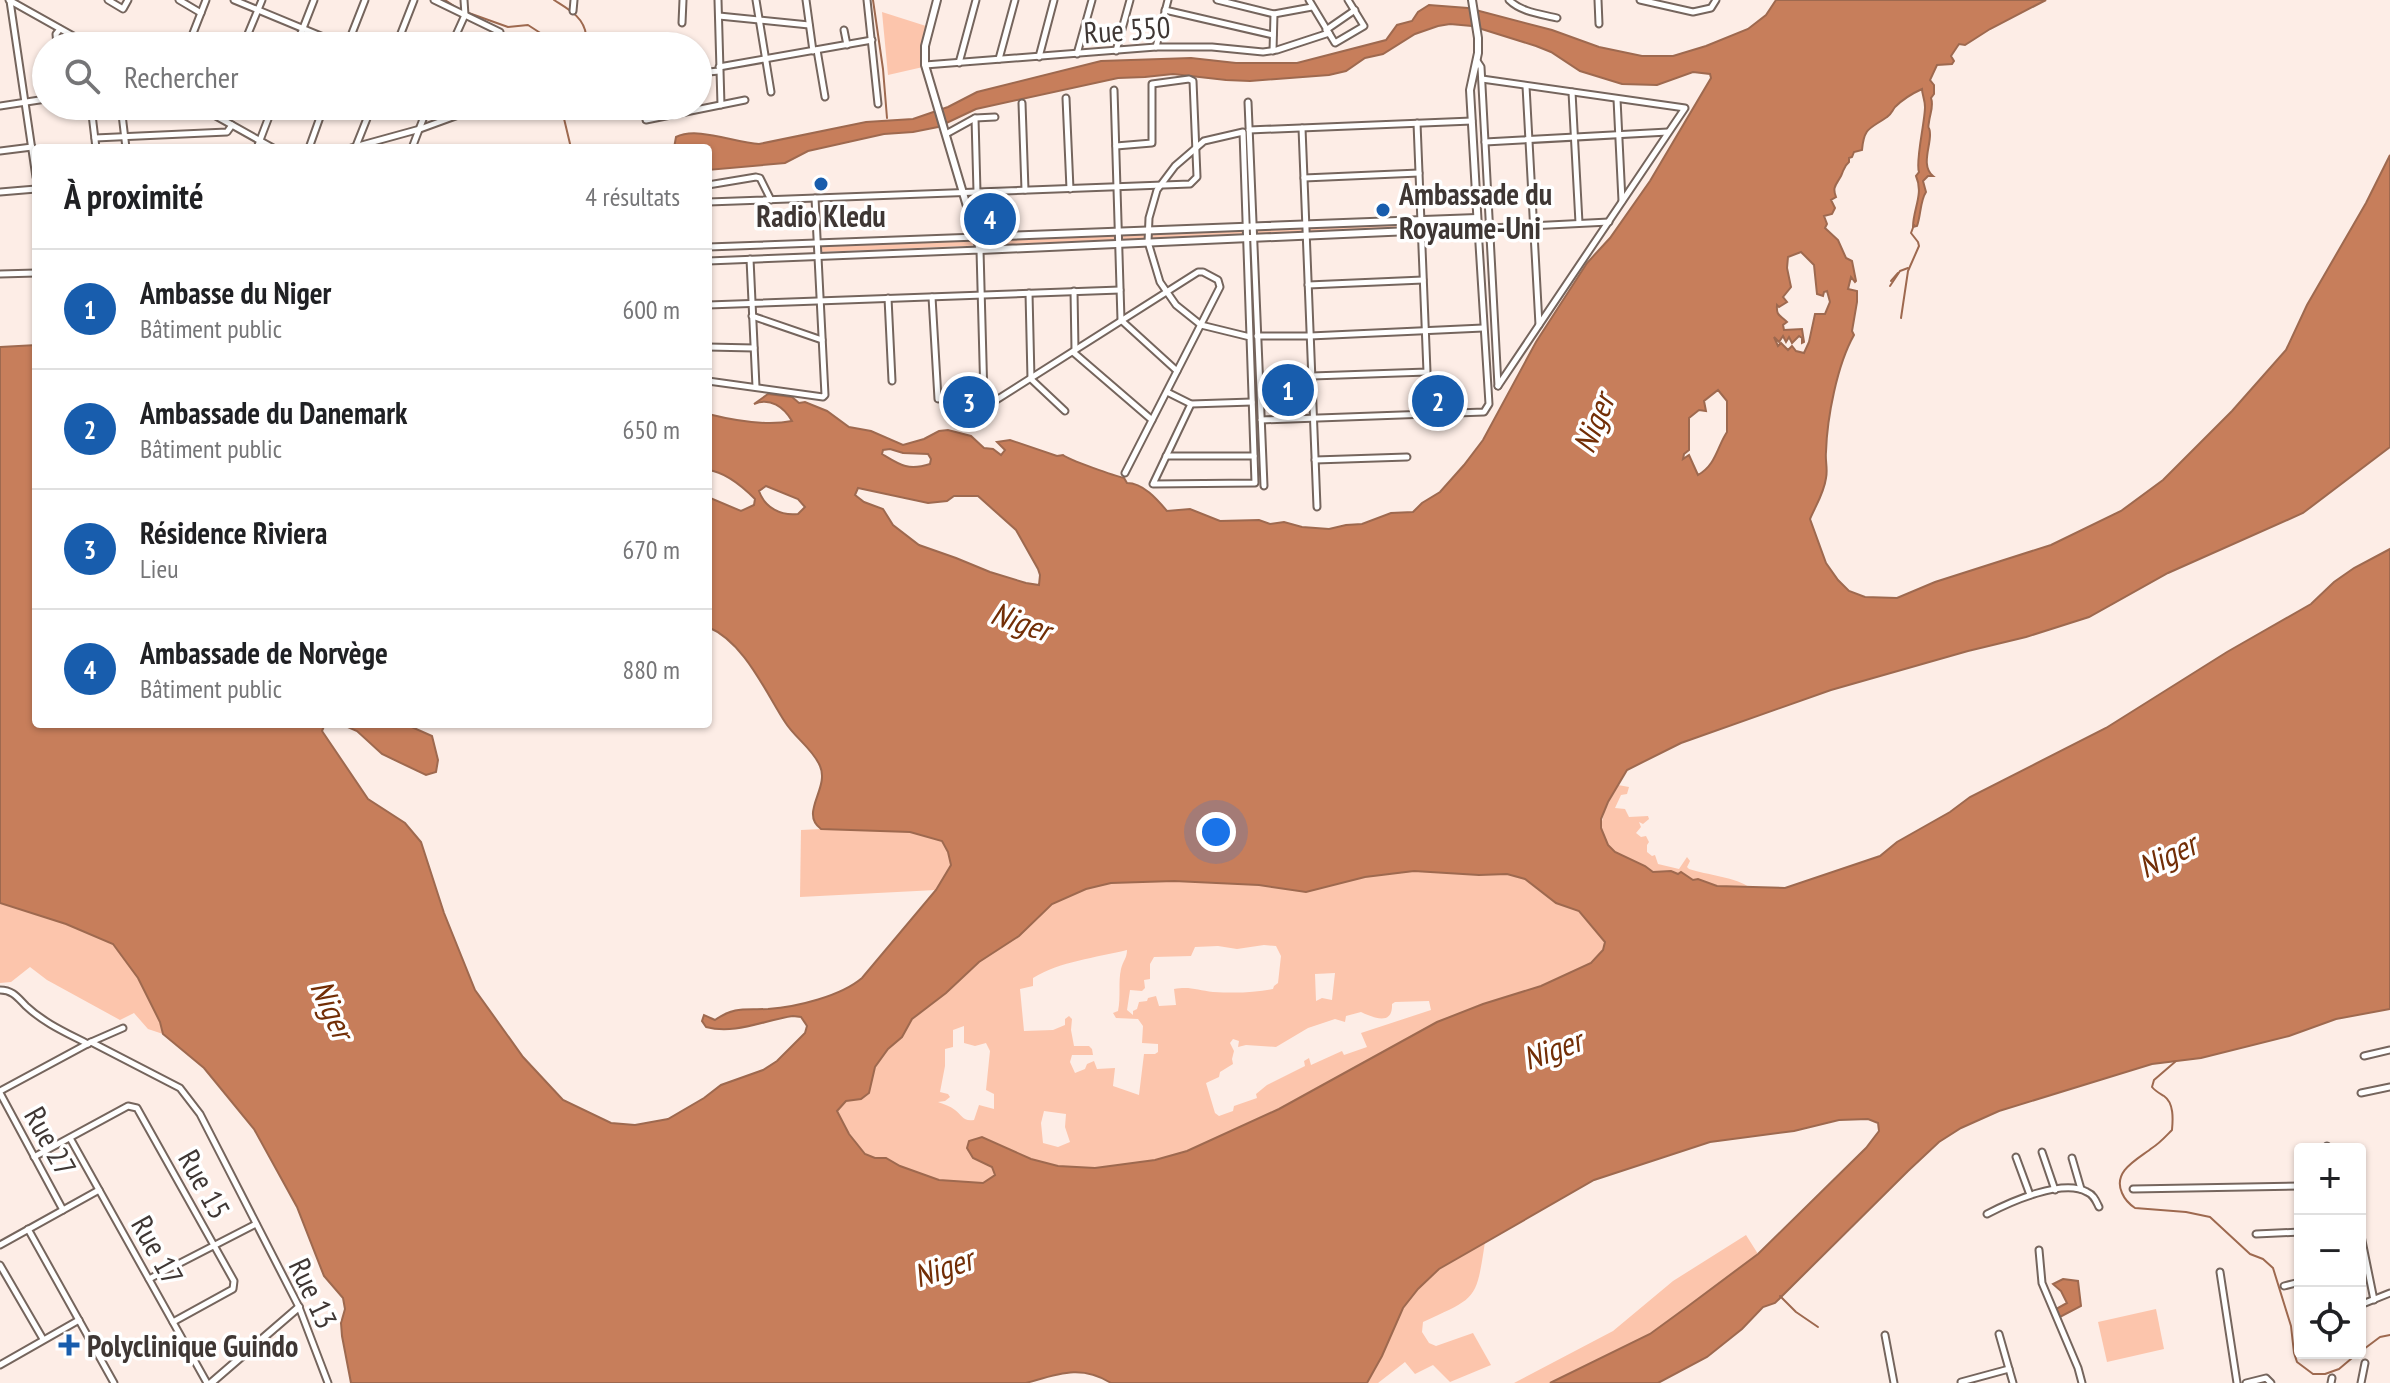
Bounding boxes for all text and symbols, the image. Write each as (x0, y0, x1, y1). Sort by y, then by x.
street label: Rue 550 (1082, 7, 1172, 51)
search box (32, 32, 712, 120)
icon: search (60, 54, 104, 98)
text: Rechercher (124, 57, 238, 96)
text: À proximité (64, 174, 204, 218)
place label: Ambassade du Royaume-Uni (1398, 174, 1552, 247)
marker: Radio Kledu (812, 175, 830, 193)
text: 4 résultats (585, 180, 680, 213)
pin: 4 (964, 189, 1016, 249)
place label: Radio Kledu (756, 196, 886, 235)
marker: Ambassade du Royaume-Uni (1374, 201, 1392, 219)
text: Ambasse du Niger (140, 273, 331, 312)
text: 1 (84, 293, 96, 326)
text: 600 m (622, 293, 680, 326)
text: Bâtiment public (140, 312, 282, 345)
pin: 1 (1262, 360, 1314, 420)
pin: 2 (1412, 371, 1464, 431)
pin: 3 (943, 372, 995, 432)
water label: Niger (1562, 383, 1625, 459)
text: Ambassade du Danemark (140, 393, 407, 432)
text: 2 (84, 413, 96, 446)
text: 650 m (622, 413, 680, 446)
text: Bâtiment public (140, 432, 282, 465)
text: Résidence Riviera (140, 513, 327, 552)
text: 3 (84, 533, 96, 566)
text: 670 m (622, 533, 680, 566)
text: Lieu (140, 552, 178, 585)
water label: Niger (986, 591, 1060, 652)
text: Ambassade de Norvège (140, 633, 388, 672)
text: 4 (84, 653, 96, 686)
text: 880 m (622, 653, 680, 686)
text: Bâtiment public (140, 672, 282, 705)
your location (1196, 812, 1236, 852)
water label: Niger (2131, 821, 2207, 887)
water label: Niger (302, 973, 366, 1049)
water label: Niger (1517, 1018, 1591, 1079)
street label: Rue 27 (16, 1100, 86, 1182)
street label: Rue 15 (170, 1143, 240, 1225)
map controls (2294, 1143, 2366, 1359)
button: + (2294, 1143, 2366, 1215)
street label: Rue 17 (123, 1209, 193, 1291)
button: − (2294, 1215, 2366, 1287)
water label: Niger (908, 1236, 982, 1297)
street label: Rue 13 (281, 1252, 347, 1334)
button: locate (2294, 1287, 2366, 1359)
place label: Polyclinique Guindo (87, 1326, 298, 1365)
marker: Polyclinique Guindo (58, 1334, 80, 1356)

